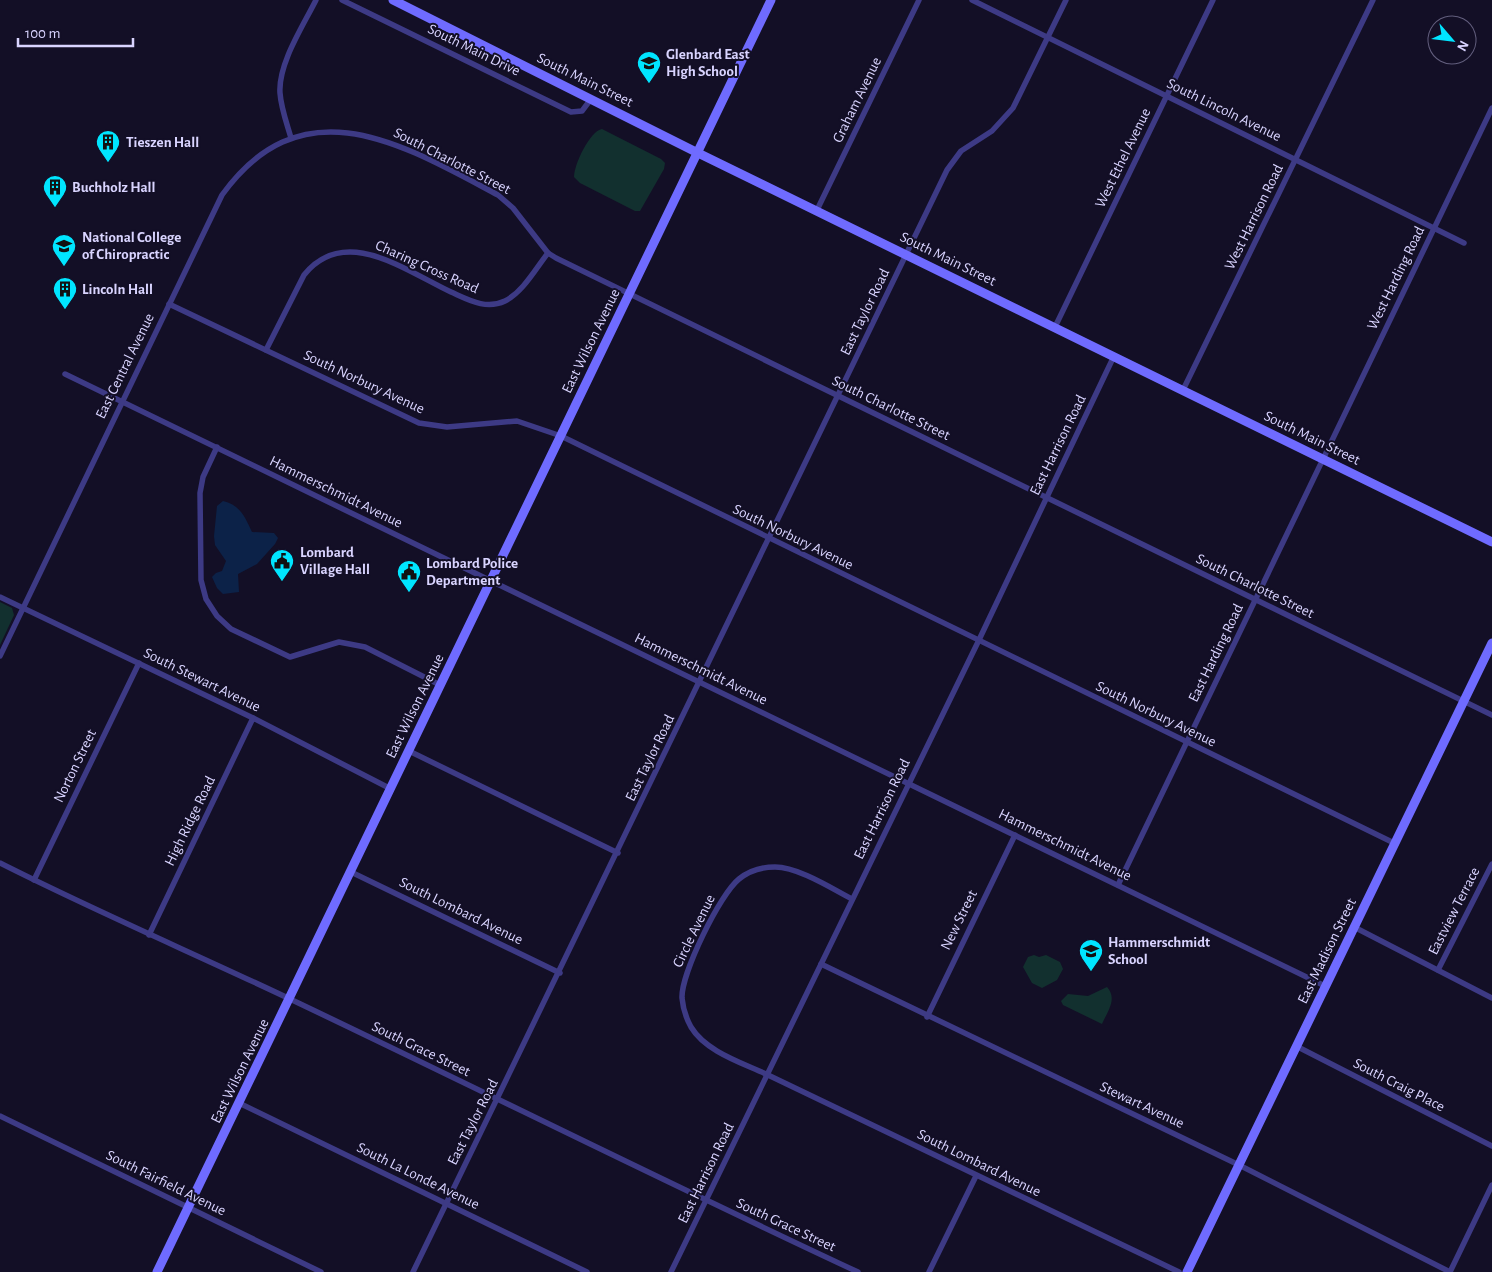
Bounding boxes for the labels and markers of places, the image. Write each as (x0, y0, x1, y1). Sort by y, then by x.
place label: Glenbard East High School (666, 47, 750, 79)
school or university icon: Glenbard East High School (636, 50, 662, 84)
building icon: Tieszen Hall (95, 129, 121, 163)
place label: Tieszen Hall (126, 135, 199, 150)
building icon: Buchholz Hall (42, 174, 68, 208)
place label: Buchholz Hall (72, 180, 156, 195)
place label: National College of Chiropractic (82, 230, 181, 262)
school or university icon: National College of Chiropractic (51, 233, 77, 267)
building icon: Lincoln Hall (52, 276, 78, 310)
place label: Lincoln Hall (82, 282, 153, 297)
place label: Lombard Village Hall (300, 545, 370, 577)
public building icon: Lombard Village Hall (269, 548, 295, 582)
place label: Lombard Police Department (426, 556, 518, 588)
public building icon: Lombard Police Department (396, 559, 422, 593)
place label: Hammerschmidt School (1108, 935, 1210, 967)
school or university icon: Hammerschmidt School (1078, 938, 1104, 972)

